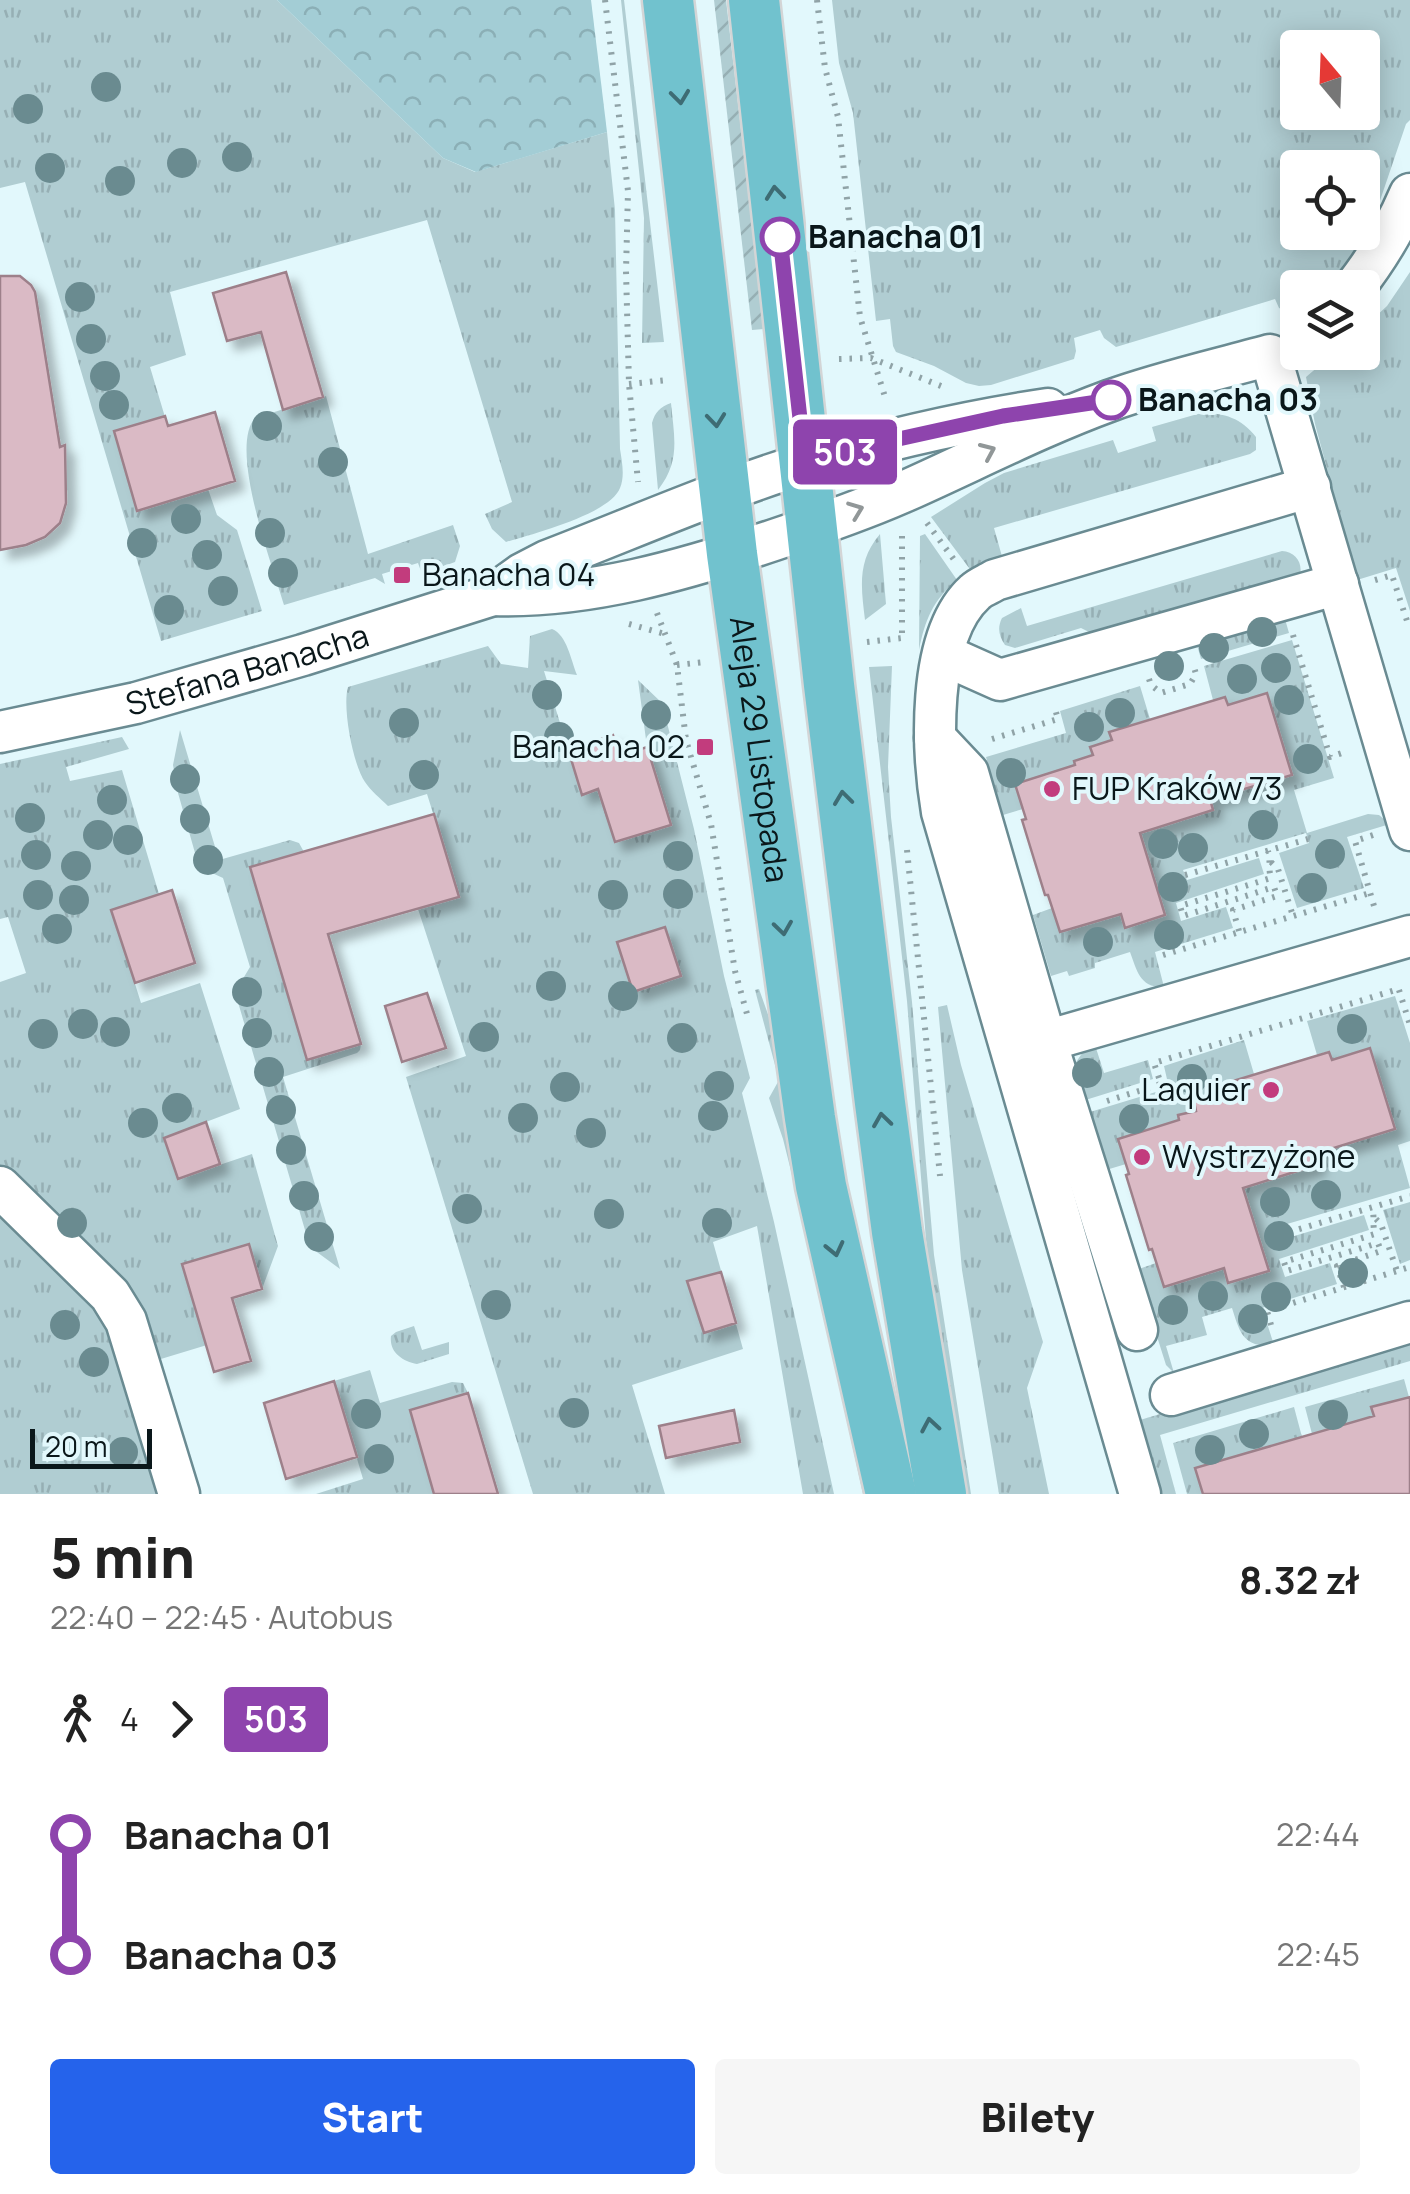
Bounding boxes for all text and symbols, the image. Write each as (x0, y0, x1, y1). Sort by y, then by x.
north arrow (1280, 30, 1380, 130)
map controls (1280, 30, 1380, 370)
one-way arrow (669, 89, 690, 105)
button: locate (1280, 150, 1380, 250)
one-way arrow (765, 184, 787, 200)
place label: Banacha 01 (808, 214, 983, 258)
marker: Banacha 01 (761, 218, 799, 256)
button: layers (1280, 270, 1380, 370)
place label: Banacha 03 (1138, 377, 1318, 421)
marker: Banacha 03 (1092, 381, 1130, 419)
one-way arrow (705, 412, 726, 428)
line badge: 503 (788, 420, 902, 484)
text: 503 (813, 428, 877, 476)
one-way arrow (978, 443, 996, 463)
one-way arrow (846, 502, 864, 522)
place label: Banacha 04 (422, 552, 595, 596)
marker: Banacha 04 (391, 564, 413, 586)
street label: Stefana Banacha (120, 613, 374, 726)
street label: Aleja 29 Listopada (720, 613, 800, 885)
place label: Banacha 02 (512, 724, 685, 768)
marker: Banacha 02 (694, 736, 716, 758)
place label: FUP Kraków 73 (1072, 766, 1283, 810)
marker: FUP Kraków 73 (1041, 778, 1063, 800)
one-way arrow (833, 789, 854, 806)
one-way arrow (772, 920, 793, 936)
place label: Laquier (1141, 1067, 1251, 1111)
marker: Laquier (1260, 1079, 1282, 1101)
one-way arrow (873, 1112, 894, 1129)
place label: Wystrzyżone (1162, 1134, 1355, 1178)
marker: Wystrzyżone (1131, 1146, 1153, 1168)
one-way arrow (823, 1240, 844, 1257)
one-way arrow (920, 1416, 941, 1433)
scale bar (30, 1424, 152, 1468)
text: 20 m (45, 1427, 107, 1465)
text: 5 min (50, 1519, 195, 1595)
text: 8.32 zł (1239, 1553, 1360, 1605)
text: 22:40 – 22:45 · Autobus (50, 1595, 393, 1639)
icon: walk (50, 1692, 105, 1747)
icon: forward (154, 1692, 209, 1747)
text: 503 (244, 1695, 308, 1743)
text: 4 (120, 1697, 139, 1741)
text: Banacha 01 (124, 1808, 332, 1860)
text: 22:44 (1276, 1812, 1360, 1856)
text: Banacha 03 (124, 1928, 338, 1980)
text: 22:45 (1277, 1932, 1360, 1976)
button: Start (50, 2059, 695, 2174)
button: Bilety (715, 2059, 1360, 2174)

